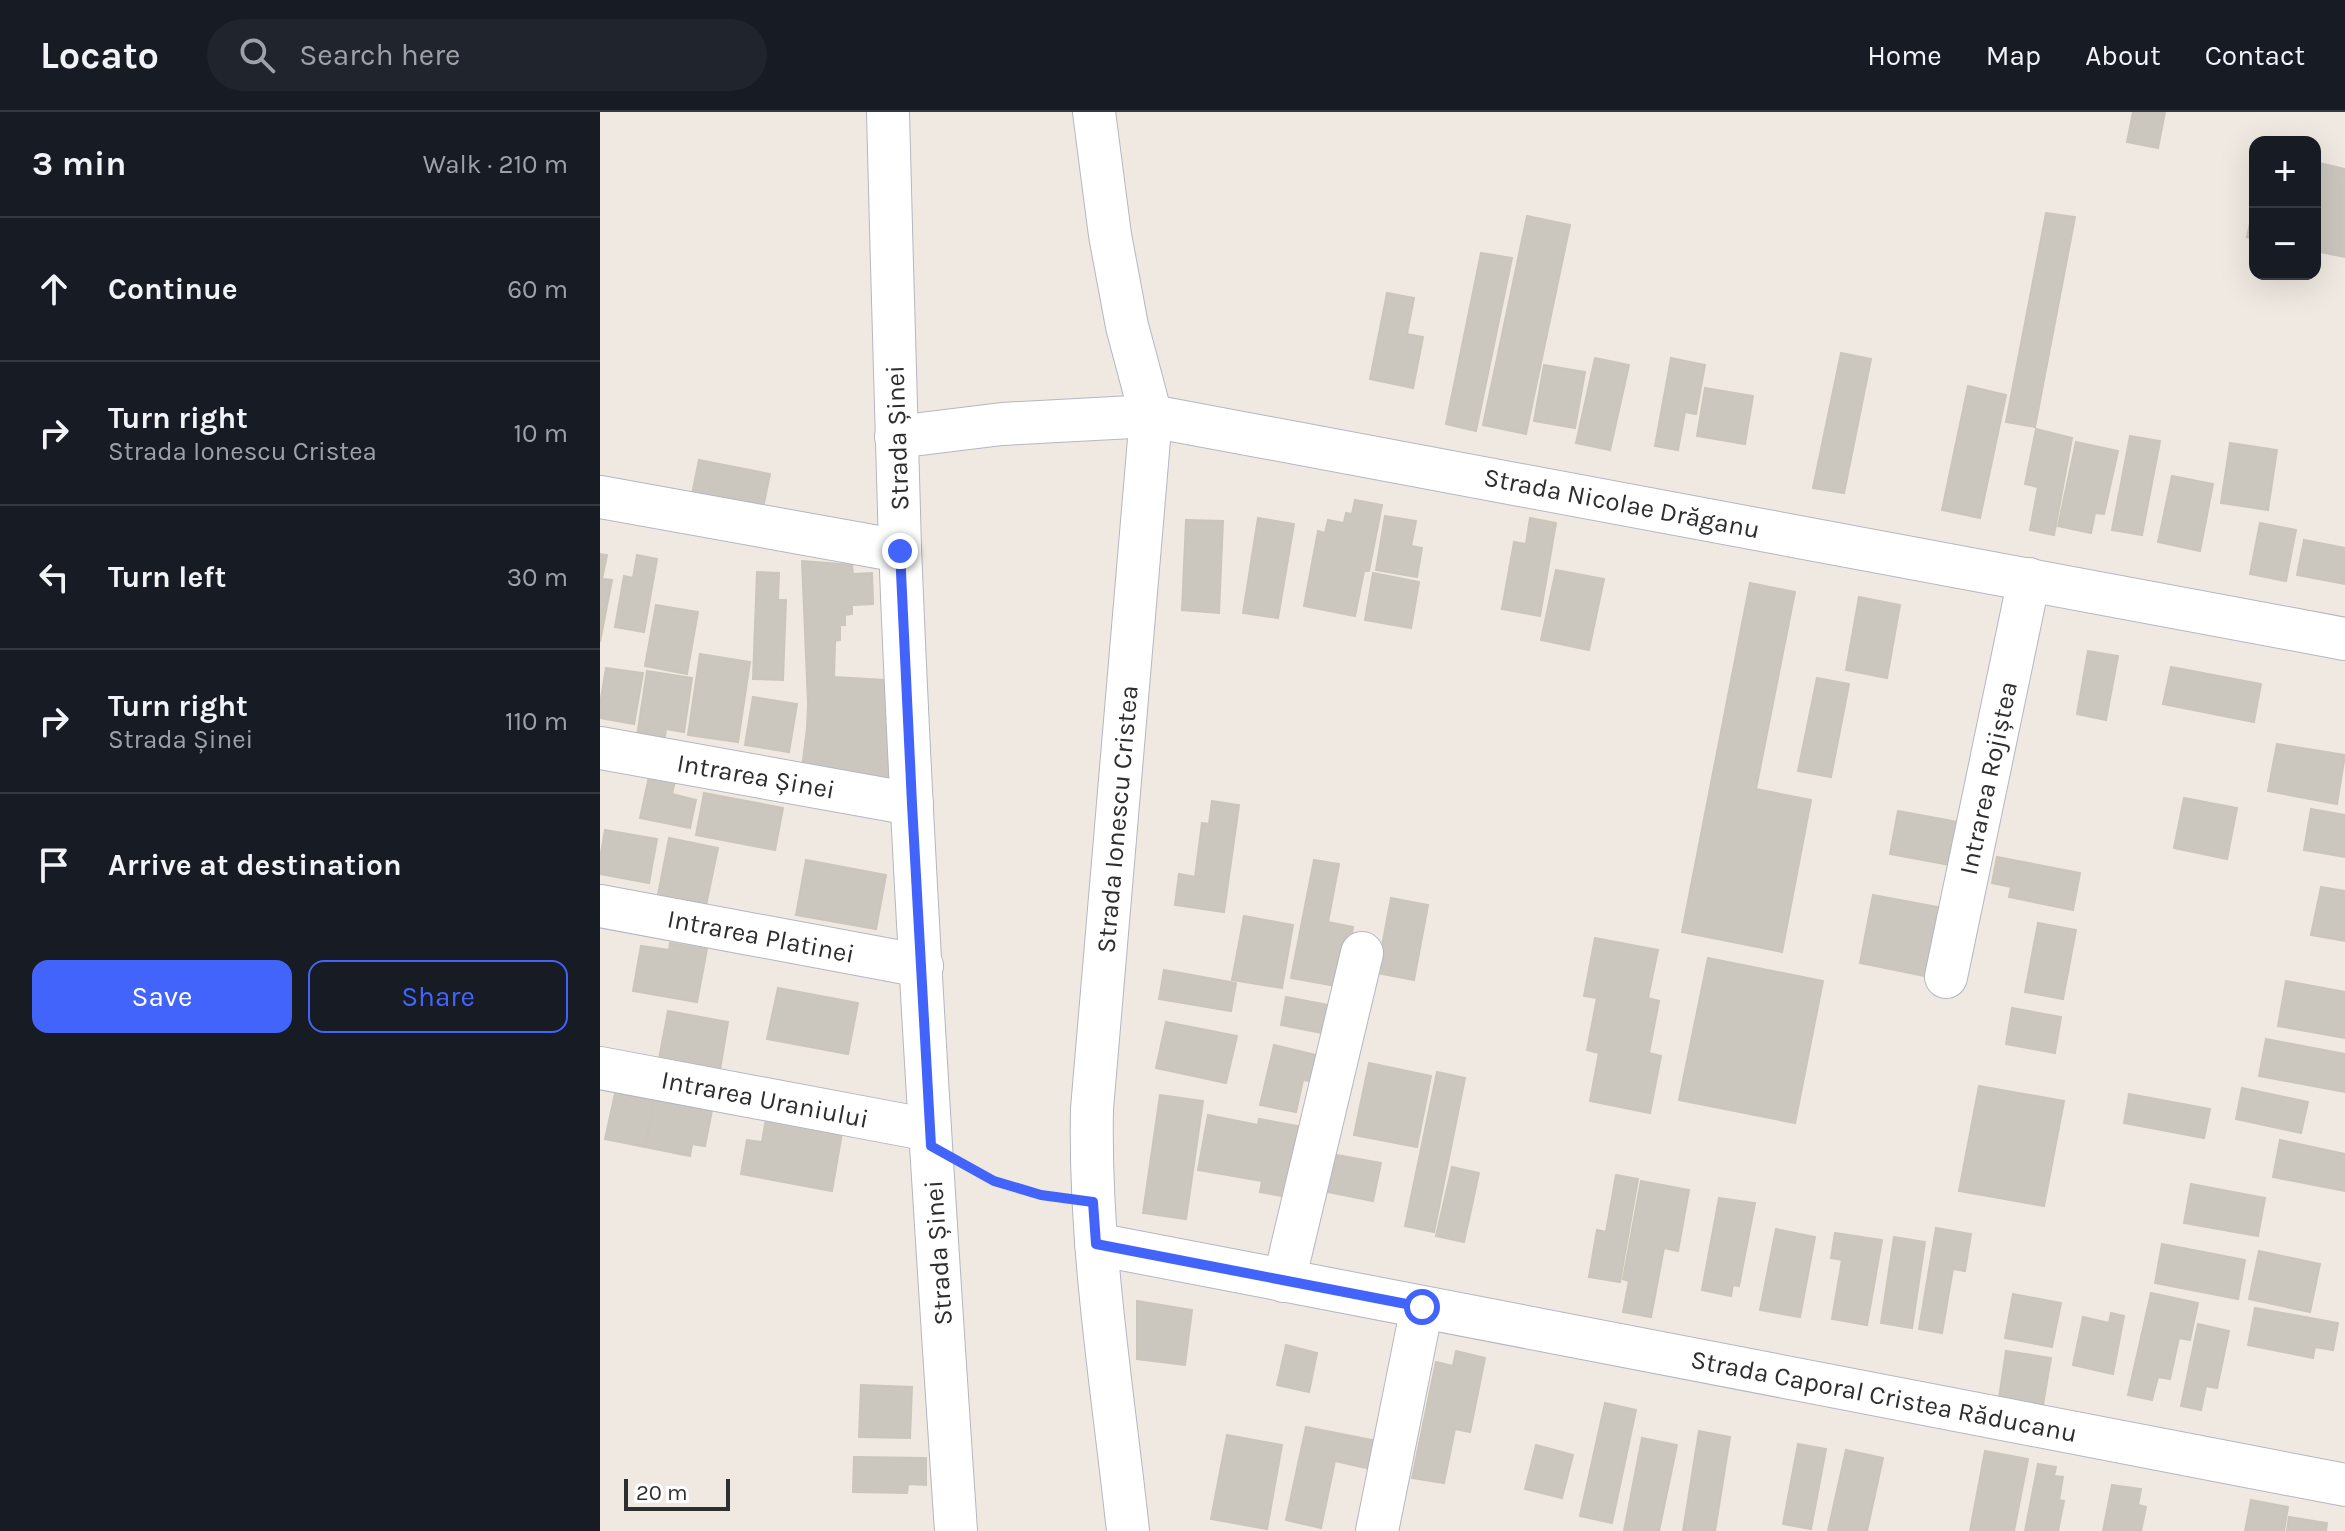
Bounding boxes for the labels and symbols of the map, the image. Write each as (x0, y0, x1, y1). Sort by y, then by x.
street label: Strada Șinei (879, 365, 916, 511)
street label: Strada Nicolae Drăganu (1481, 461, 1763, 545)
route end (882, 533, 918, 569)
street label: Intrarea Rojiștea (1953, 679, 2024, 878)
street label: Strada Ionescu Cristea (1090, 684, 1145, 954)
street label: Intrarea Șinei (674, 747, 837, 806)
street label: Intrarea Platinei (665, 903, 857, 970)
street label: Intrarea Uraniului (659, 1064, 871, 1135)
street label: Strada Șinei (918, 1179, 959, 1327)
route start (1404, 1289, 1440, 1325)
street label: Strada Caporal Cristea Răducanu (1688, 1344, 2080, 1449)
scale bar (624, 1475, 730, 1511)

